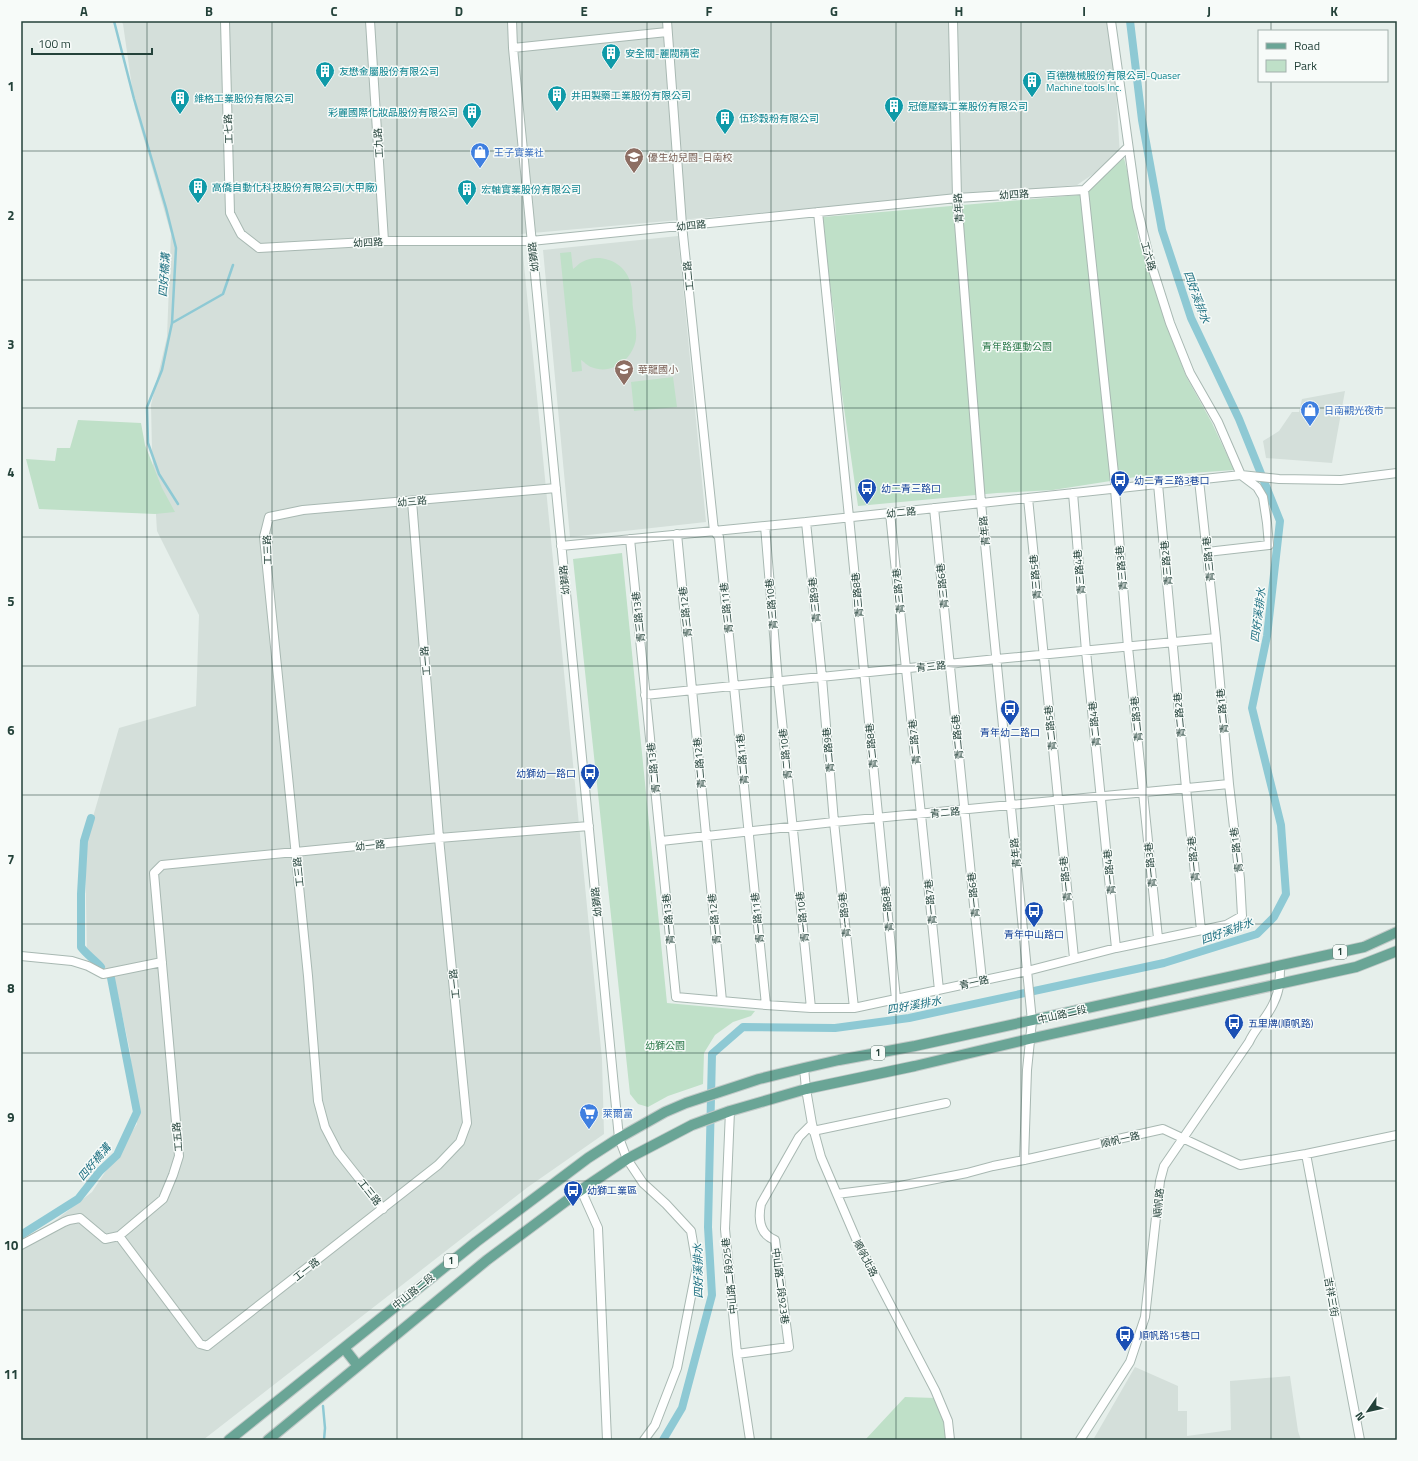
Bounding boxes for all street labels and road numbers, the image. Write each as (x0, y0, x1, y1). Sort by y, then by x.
street label: 工七路 (220, 114, 237, 144)
street label: 工九路 (370, 127, 387, 158)
street label: 幼四路 (999, 186, 1030, 203)
street label: 青年路 (950, 192, 967, 223)
street label: 幼四路 (675, 216, 707, 235)
street label: 幼四路 (353, 234, 383, 251)
street label: 工六路 (1137, 240, 1160, 273)
street label: 幼獅路 (524, 241, 543, 273)
street label: 工二路 (679, 260, 698, 292)
street label: 幼三路 (396, 493, 428, 510)
street label: 幼二路 (885, 503, 917, 522)
street label: 青年路 (975, 515, 994, 547)
street label: 工三路 (259, 535, 276, 565)
street label: 青三路1巷 (1199, 535, 1218, 582)
street label: 青三路2巷 (1157, 540, 1176, 586)
street label: 青三路3巷 (1112, 545, 1131, 591)
street label: 青三路4巷 (1070, 549, 1089, 595)
street label: 青三路5巷 (1026, 554, 1045, 600)
street label: 青三路6巷 (933, 562, 952, 609)
street label: 幼獅路 (556, 564, 573, 596)
street label: 青三路7巷 (889, 567, 908, 614)
street label: 青三路8巷 (848, 572, 867, 618)
street label: 青三路9巷 (805, 576, 824, 623)
street label: 青三路10巷 (762, 578, 781, 630)
street label: 青三路11巷 (716, 582, 737, 634)
street label: 青三路12巷 (675, 586, 696, 638)
street label: 青三路13巷 (628, 591, 649, 643)
street label: 工一路 (417, 645, 434, 677)
street label: 青三路 (915, 657, 947, 676)
street label: 青二路1巷 (1213, 688, 1232, 734)
street label: 青二路2巷 (1170, 692, 1189, 738)
street label: 青二路3巷 (1127, 695, 1146, 742)
street label: 青二路4巷 (1085, 700, 1104, 747)
street label: 青二路5巷 (1041, 704, 1060, 751)
street label: 青二路6巷 (948, 714, 967, 760)
street label: 青二路7巷 (905, 718, 924, 765)
street label: 青二路8巷 (862, 722, 881, 769)
street label: 青二路9巷 (819, 727, 838, 773)
street label: 青二路10巷 (775, 728, 796, 780)
street label: 青二路11巷 (733, 733, 752, 785)
street label: 青二路12巷 (690, 737, 709, 789)
street label: 青二路13巷 (643, 742, 664, 794)
street label: 青二路 (929, 803, 961, 822)
street label: 青一路1巷 (1226, 826, 1247, 873)
street label: 青一路2巷 (1184, 835, 1203, 882)
street label: 幼一路 (354, 836, 386, 855)
street label: 青年路 (1006, 837, 1025, 869)
street label: 青一路3巷 (1141, 841, 1160, 888)
street label: 青一路4巷 (1100, 848, 1119, 895)
street label: 青一路5巷 (1056, 855, 1075, 902)
street label: 工三路 (289, 856, 308, 888)
street label: 青一路6巷 (964, 871, 983, 918)
street label: 青一路7巷 (921, 878, 940, 925)
street label: 青一路8巷 (878, 885, 897, 932)
street label: 幼獅路 (587, 886, 606, 918)
street label: 青一路10巷 (792, 891, 813, 943)
street label: 青一路9巷 (835, 891, 854, 938)
street label: 青一路11巷 (747, 892, 768, 944)
street label: 青一路13巷 (659, 893, 678, 945)
street label: 青一路12巷 (704, 893, 725, 945)
road number: 1 (1333, 945, 1347, 959)
street label: 工一路 (445, 968, 464, 1000)
street label: 青一路 (958, 972, 990, 993)
street label: 中山路二段 (1036, 1002, 1088, 1027)
road number: 1 (871, 1046, 885, 1060)
street label: 工五路 (169, 1121, 186, 1153)
street label: 順帆一路 (1099, 1128, 1141, 1151)
street label: 工三路 (354, 1176, 385, 1209)
street label: 順帆路 (1149, 1187, 1168, 1219)
street label: 中山路二段925巷 (718, 1237, 741, 1315)
street label: 順帆北路 (850, 1237, 881, 1279)
street label: 中山路二段923巷 (768, 1247, 793, 1325)
street label: 工一路 (290, 1254, 323, 1285)
road number: 1 (444, 1254, 458, 1268)
street label: 中山路二段 (389, 1270, 437, 1313)
street label: 吉祥三街 (1321, 1276, 1342, 1318)

